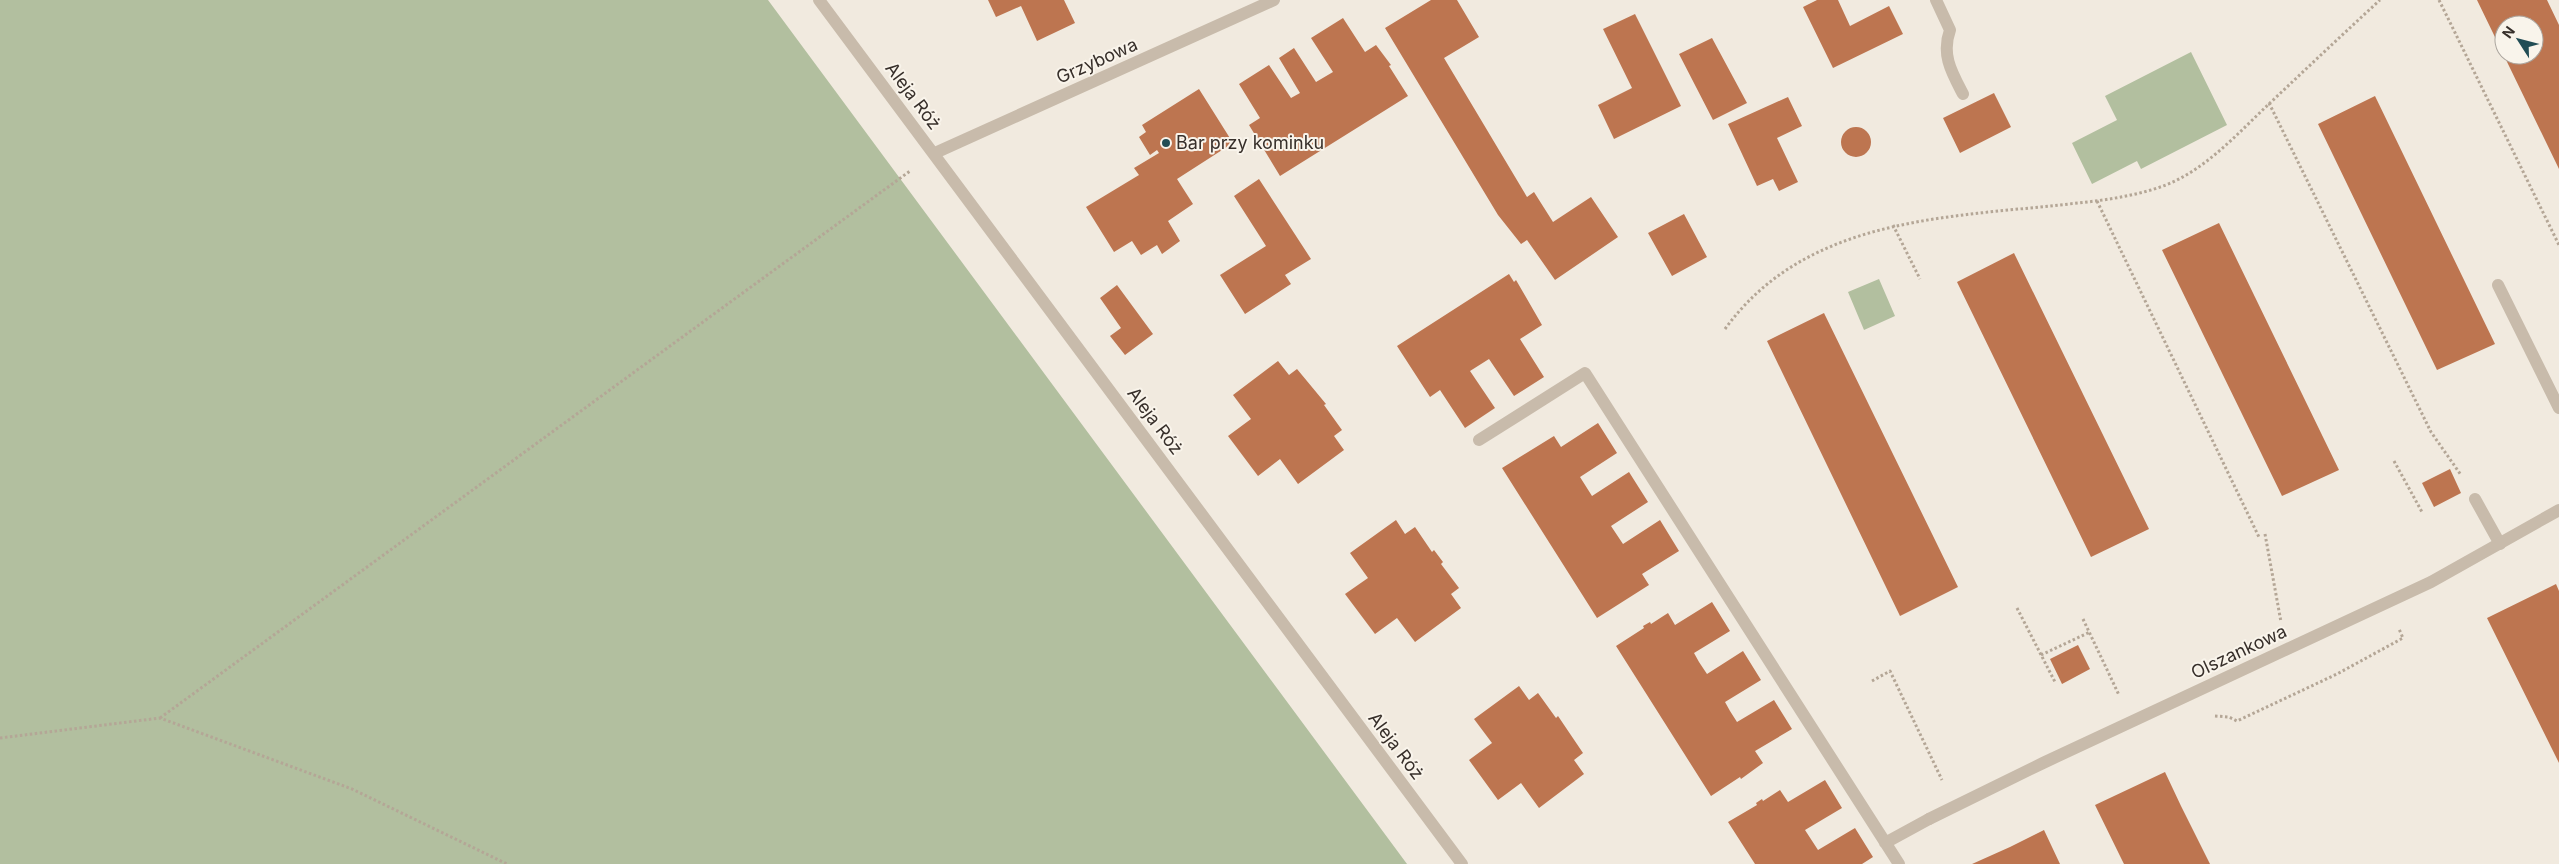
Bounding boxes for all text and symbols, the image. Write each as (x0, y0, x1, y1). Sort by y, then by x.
north arrow (2494, 15, 2544, 65)
text: N (2498, 23, 2518, 41)
street label: Grzybowa (1053, 33, 1141, 88)
street label: Aleja Róż (881, 58, 945, 133)
place label: Bar przy kominku (1176, 132, 1324, 153)
marker: Bar przy kominku (1160, 137, 1172, 149)
street label: Aleja Róż (1123, 383, 1187, 458)
street label: Olszankowa (2188, 620, 2290, 683)
street label: Aleja Róż (1364, 708, 1428, 783)

